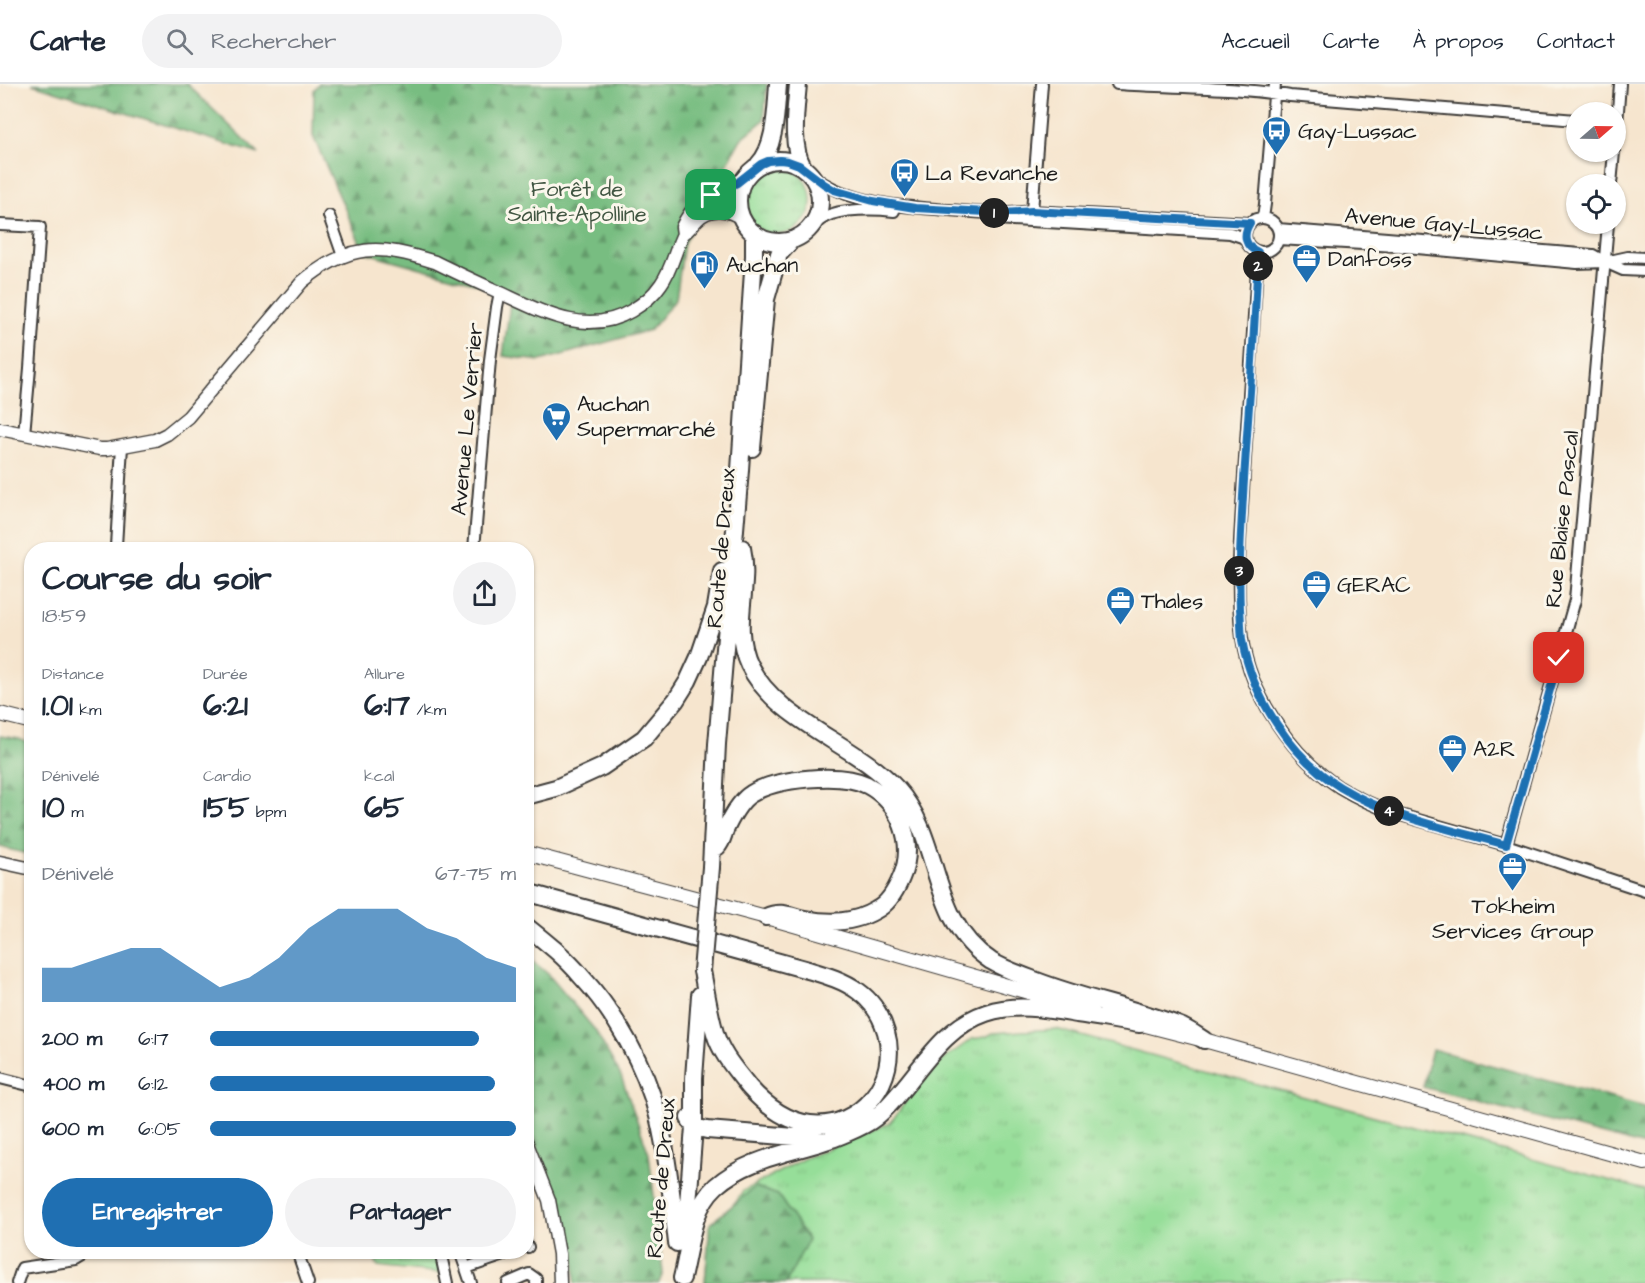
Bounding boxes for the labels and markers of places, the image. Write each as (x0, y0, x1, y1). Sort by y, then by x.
bus stop icon: Gay-Lussac (1261, 114, 1293, 156)
place label: Gay-Lussac (1298, 116, 1417, 148)
bus stop icon: La Revanche (888, 156, 920, 198)
place label: La Revanche (925, 158, 1058, 189)
pin (685, 169, 736, 220)
pin: 1 (979, 198, 1009, 228)
office icon: Danfoss (1291, 242, 1323, 284)
place label: Danfoss (1328, 244, 1412, 275)
fuel station icon: Auchan (689, 248, 721, 290)
place label: Auchan (726, 250, 798, 281)
pin: 2 (1243, 251, 1273, 281)
place label: Auchan Supermarché (577, 389, 716, 445)
supermarket icon: Auchan Supermarché (540, 400, 572, 442)
pin: 3 (1224, 556, 1254, 586)
office icon: GERAC (1300, 568, 1332, 610)
place label: GERAC (1337, 570, 1411, 601)
office icon: Thales (1104, 584, 1136, 626)
place label: Thales (1141, 586, 1203, 617)
pin (1533, 632, 1584, 683)
office icon: A2R (1436, 732, 1468, 774)
place label: A2R (1473, 734, 1515, 765)
pin: 4 (1374, 796, 1404, 826)
office icon: Tokheim Services Group (1497, 850, 1529, 892)
place label: Tokheim Services Group (1432, 891, 1594, 947)

